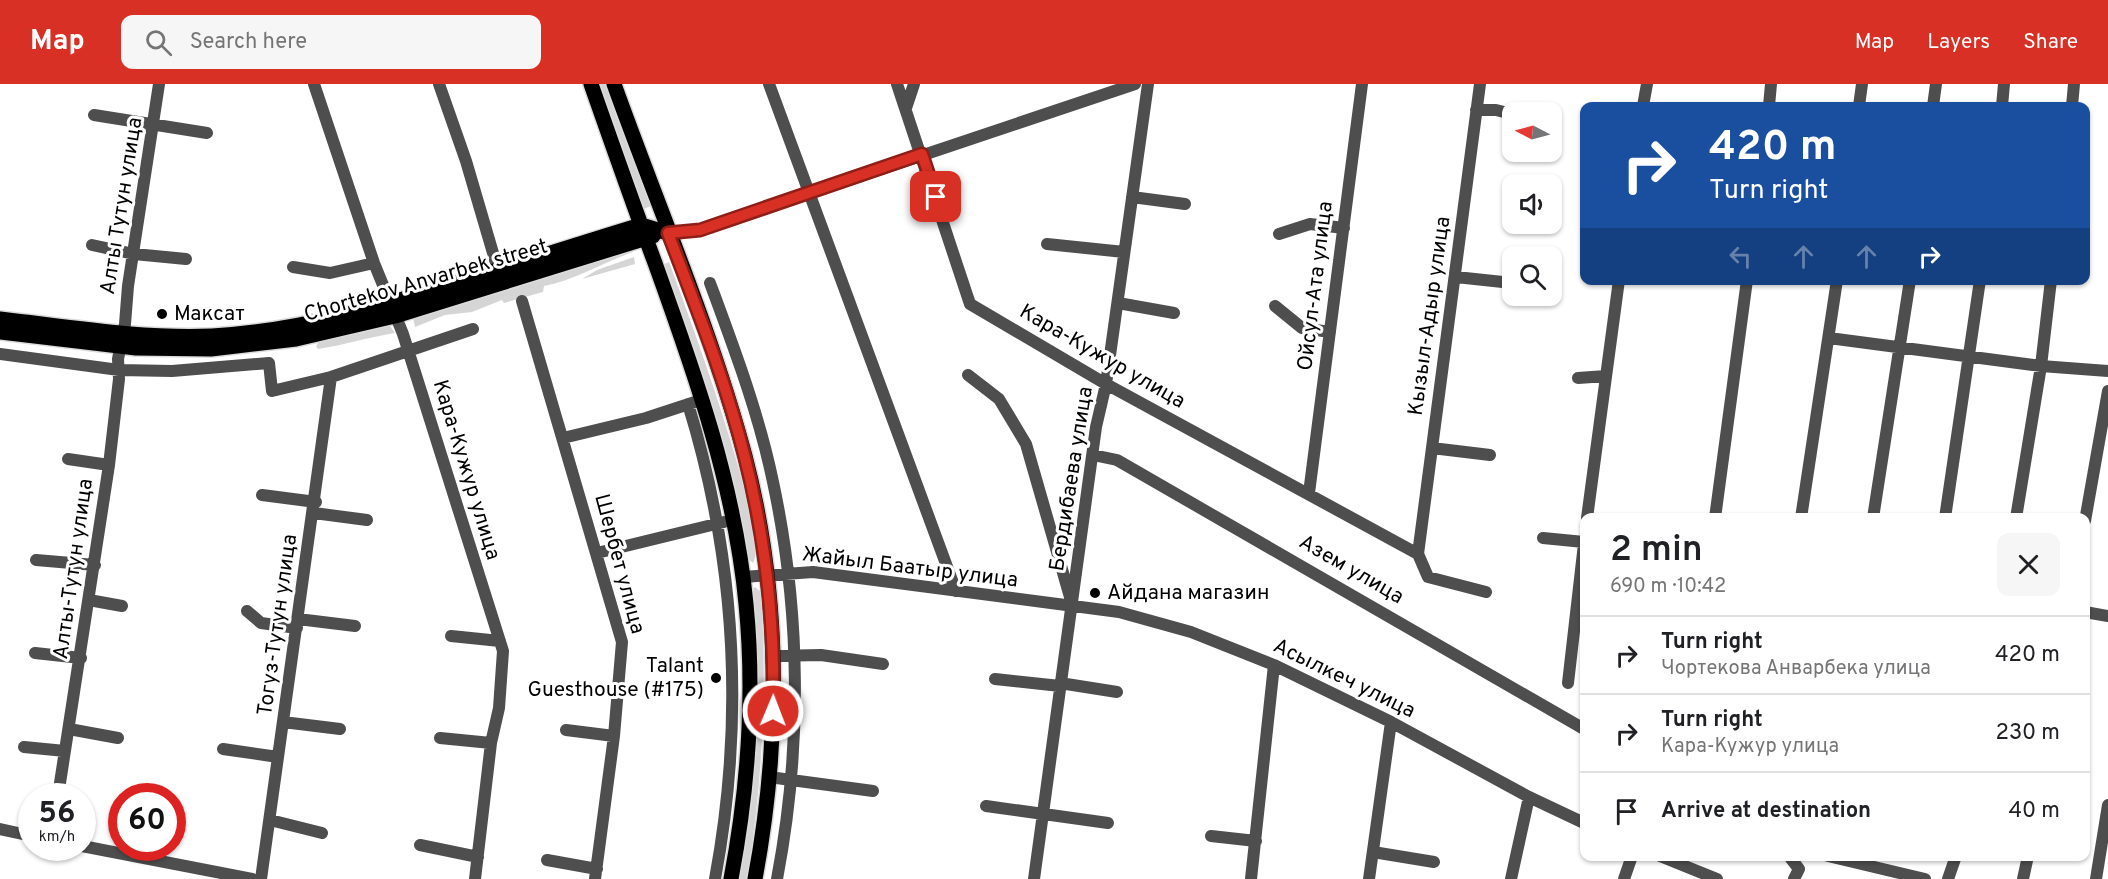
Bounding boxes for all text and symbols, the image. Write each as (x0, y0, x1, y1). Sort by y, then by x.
search box (121, 15, 541, 69)
text: Map (30, 24, 85, 60)
icon: search (142, 26, 175, 59)
text: Search here (190, 29, 307, 56)
text: Map (1855, 29, 1894, 56)
text: Layers (1927, 29, 1990, 56)
text: Share (2023, 29, 2078, 56)
north arrow (1502, 102, 1562, 162)
map controls (1502, 102, 1562, 306)
street label: Алты Тутун улица (95, 115, 149, 297)
text: 420 m (1709, 122, 1837, 175)
icon: right (1610, 126, 1688, 204)
pin (910, 171, 961, 222)
button: sound (1502, 174, 1562, 234)
text: Turn right (1709, 174, 1828, 208)
icon: arrive (919, 180, 952, 213)
street label: Ойсул-Ата улица (1292, 200, 1340, 372)
street label: Кызыл-Адыр улица (1403, 215, 1457, 417)
street label: Chortekov Anvarbek street (301, 233, 551, 329)
icon: left (1724, 240, 1757, 273)
icon: ahead (1787, 240, 1820, 273)
icon: ahead (1850, 240, 1883, 273)
icon: right (1913, 240, 1946, 273)
button: search (1502, 246, 1562, 306)
street label: Кара-Кужур улица (1014, 299, 1190, 415)
place label: Максат (174, 301, 245, 328)
marker: Максат (155, 307, 169, 321)
street label: Кара-Кужур улица (426, 377, 506, 563)
street label: Бердибаева улица (1044, 385, 1100, 573)
street label: Алты-Тутун улица (48, 477, 100, 661)
street label: Шербет улица (587, 491, 651, 637)
text: 2 min (1610, 528, 1703, 574)
street label: Азем улица (1294, 529, 1408, 611)
street label: Тогуз-Тутун улица (252, 532, 304, 718)
button: close (1997, 533, 2060, 596)
street label: Жайыл Баатыр улица (800, 541, 1020, 595)
text: 690 m · 10:42 (1610, 574, 1726, 600)
place label: Айдана магазин (1107, 580, 1269, 607)
marker: Айдана магазин (1088, 586, 1102, 600)
text: Turn right (1661, 629, 1763, 656)
street label: Асылкеч улица (1269, 633, 1419, 725)
icon: right (1610, 639, 1643, 672)
text: 420 m (1995, 642, 2060, 669)
place label: Talant Guesthouse (#175) (528, 653, 704, 704)
text: Чортекова Анварбека улица (1661, 656, 1931, 682)
marker: Talant Guesthouse (#175) (709, 671, 723, 685)
position arrow (741, 679, 805, 743)
text: Turn right (1661, 707, 1763, 734)
icon: right (1610, 717, 1643, 750)
text: 230 m (1996, 720, 2060, 747)
text: Кара-Кужур улица (1661, 734, 1839, 760)
speed limit sign: 60 (108, 783, 186, 861)
icon: arrive (1610, 795, 1643, 828)
text: 56 (39, 796, 75, 833)
text: Arrive at destination (1661, 798, 1871, 825)
text: 40 m (2008, 798, 2060, 825)
text: km/h (39, 828, 75, 847)

